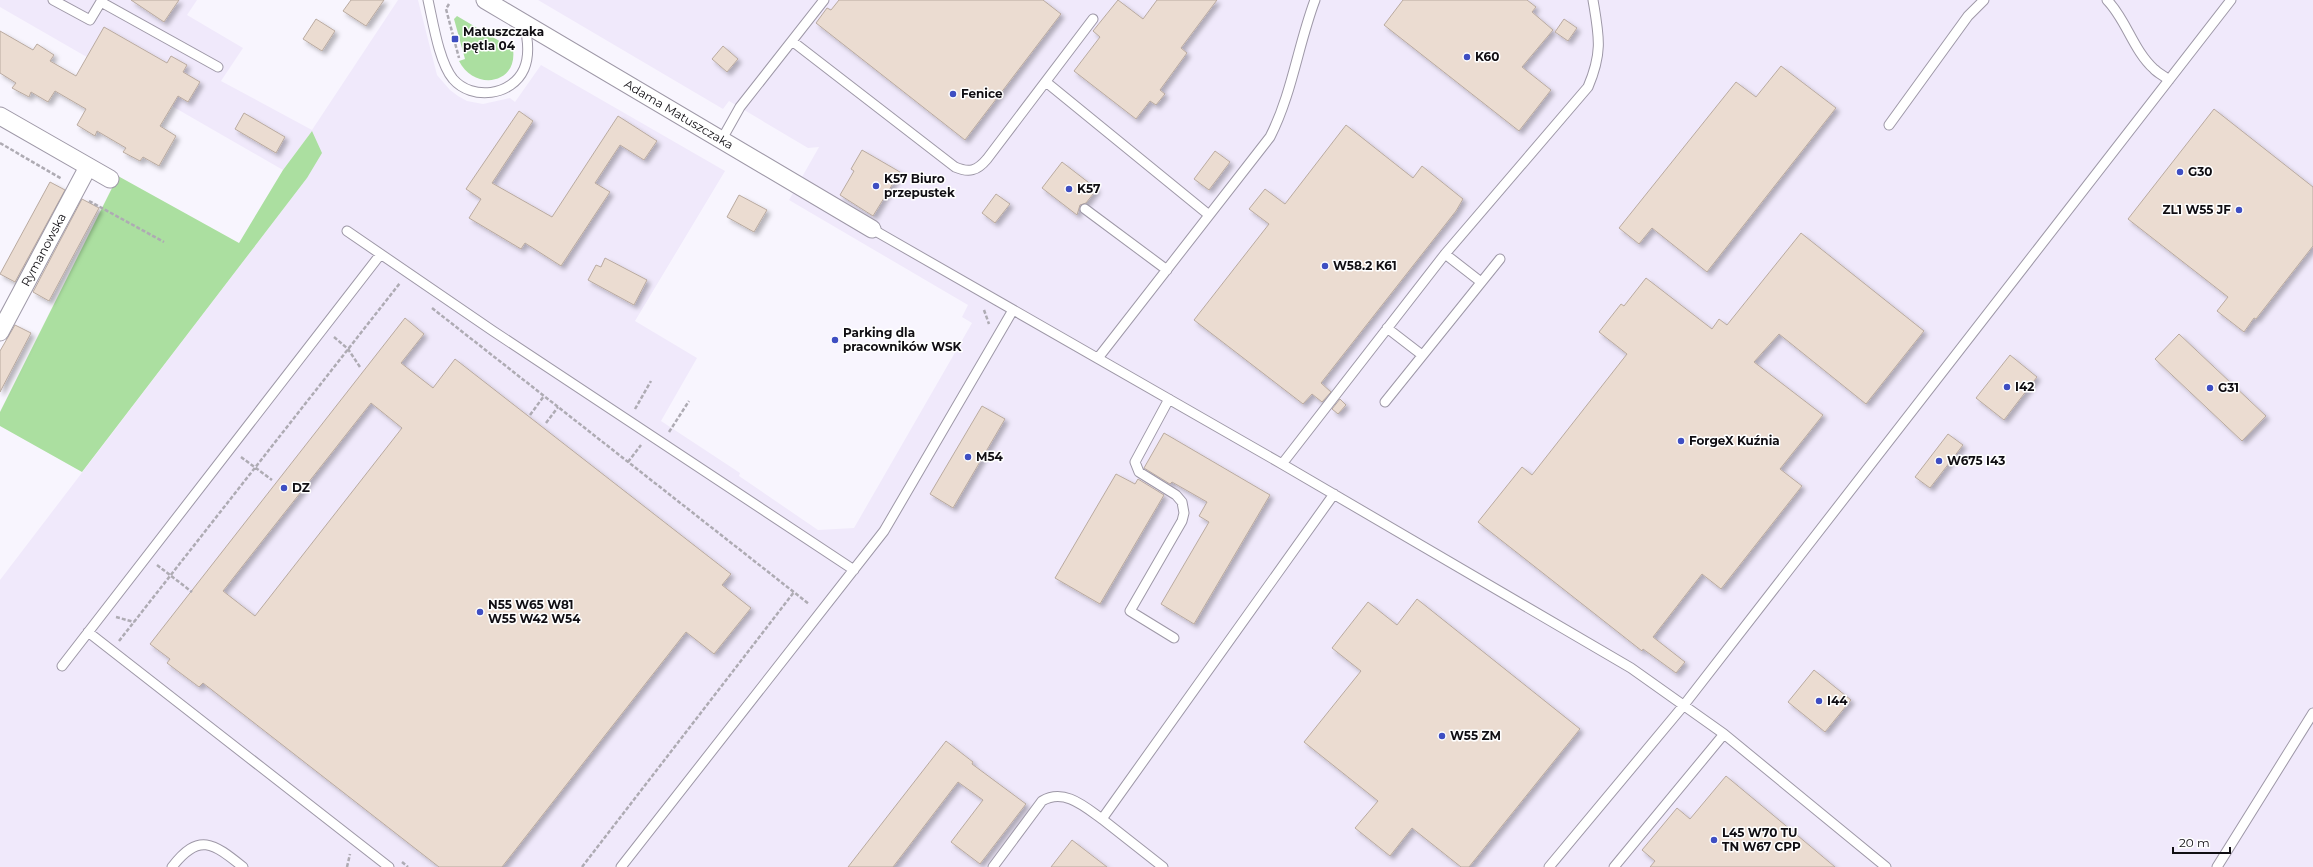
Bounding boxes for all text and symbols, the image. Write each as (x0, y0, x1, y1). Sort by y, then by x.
place label: Matuszczaka pętla 04 (463, 24, 544, 54)
marker: Matuszczaka pętla 04 (450, 34, 460, 44)
place label: K60 (1475, 49, 1499, 64)
marker: K60 (1462, 52, 1472, 62)
street label: Adama Matuszczaka (622, 76, 736, 152)
place label: Fenice (961, 86, 1003, 101)
marker: Fenice (948, 89, 958, 99)
place label: G30 (2188, 164, 2213, 179)
marker: G30 (2175, 167, 2185, 177)
place label: K57 Biuro przepustek (884, 171, 955, 200)
marker: K57 Biuro przepustek (871, 181, 881, 191)
place label: K57 (1077, 181, 1101, 196)
marker: K57 (1064, 184, 1074, 194)
place label: ZL1 W55 JF (2162, 202, 2231, 217)
marker: ZL1 W55 JF (2234, 205, 2244, 215)
street label: Rymanowska (18, 210, 69, 289)
place label: W58.2 K61 (1333, 258, 1397, 273)
marker: W58.2 K61 (1320, 261, 1330, 271)
place label: Parking dla pracowników WSK (843, 325, 963, 354)
marker: Parking dla pracowników WSK (830, 335, 840, 345)
place label: I42 (2015, 379, 2034, 394)
place label: G31 (2218, 380, 2239, 395)
marker: I42 (2002, 382, 2012, 392)
marker: G31 (2205, 383, 2215, 393)
place label: ForgeX Kuźnia (1689, 433, 1780, 448)
marker: ForgeX Kuźnia (1676, 436, 1686, 446)
place label: M54 (976, 449, 1004, 464)
marker: M54 (963, 452, 973, 462)
place label: W675 I43 (1947, 453, 2005, 468)
marker: W675 I43 (1934, 456, 1944, 466)
place label: DZ (292, 480, 310, 495)
marker: DZ (279, 483, 289, 493)
place label: N55 W65 W81 W55 W42 W54 (488, 597, 581, 626)
marker: N55 W65 W81 W55 W42 W54 (475, 607, 485, 617)
place label: I44 (1827, 693, 1848, 708)
marker: I44 (1814, 696, 1824, 706)
place label: W55 ZM (1450, 728, 1501, 743)
marker: W55 ZM (1437, 731, 1447, 741)
place label: L45 W70 TU TN W67 CPP (1722, 825, 1801, 854)
scale bar (2173, 829, 2230, 855)
marker: L45 W70 TU TN W67 CPP (1709, 835, 1719, 845)
text: 20 m (2179, 835, 2210, 850)

